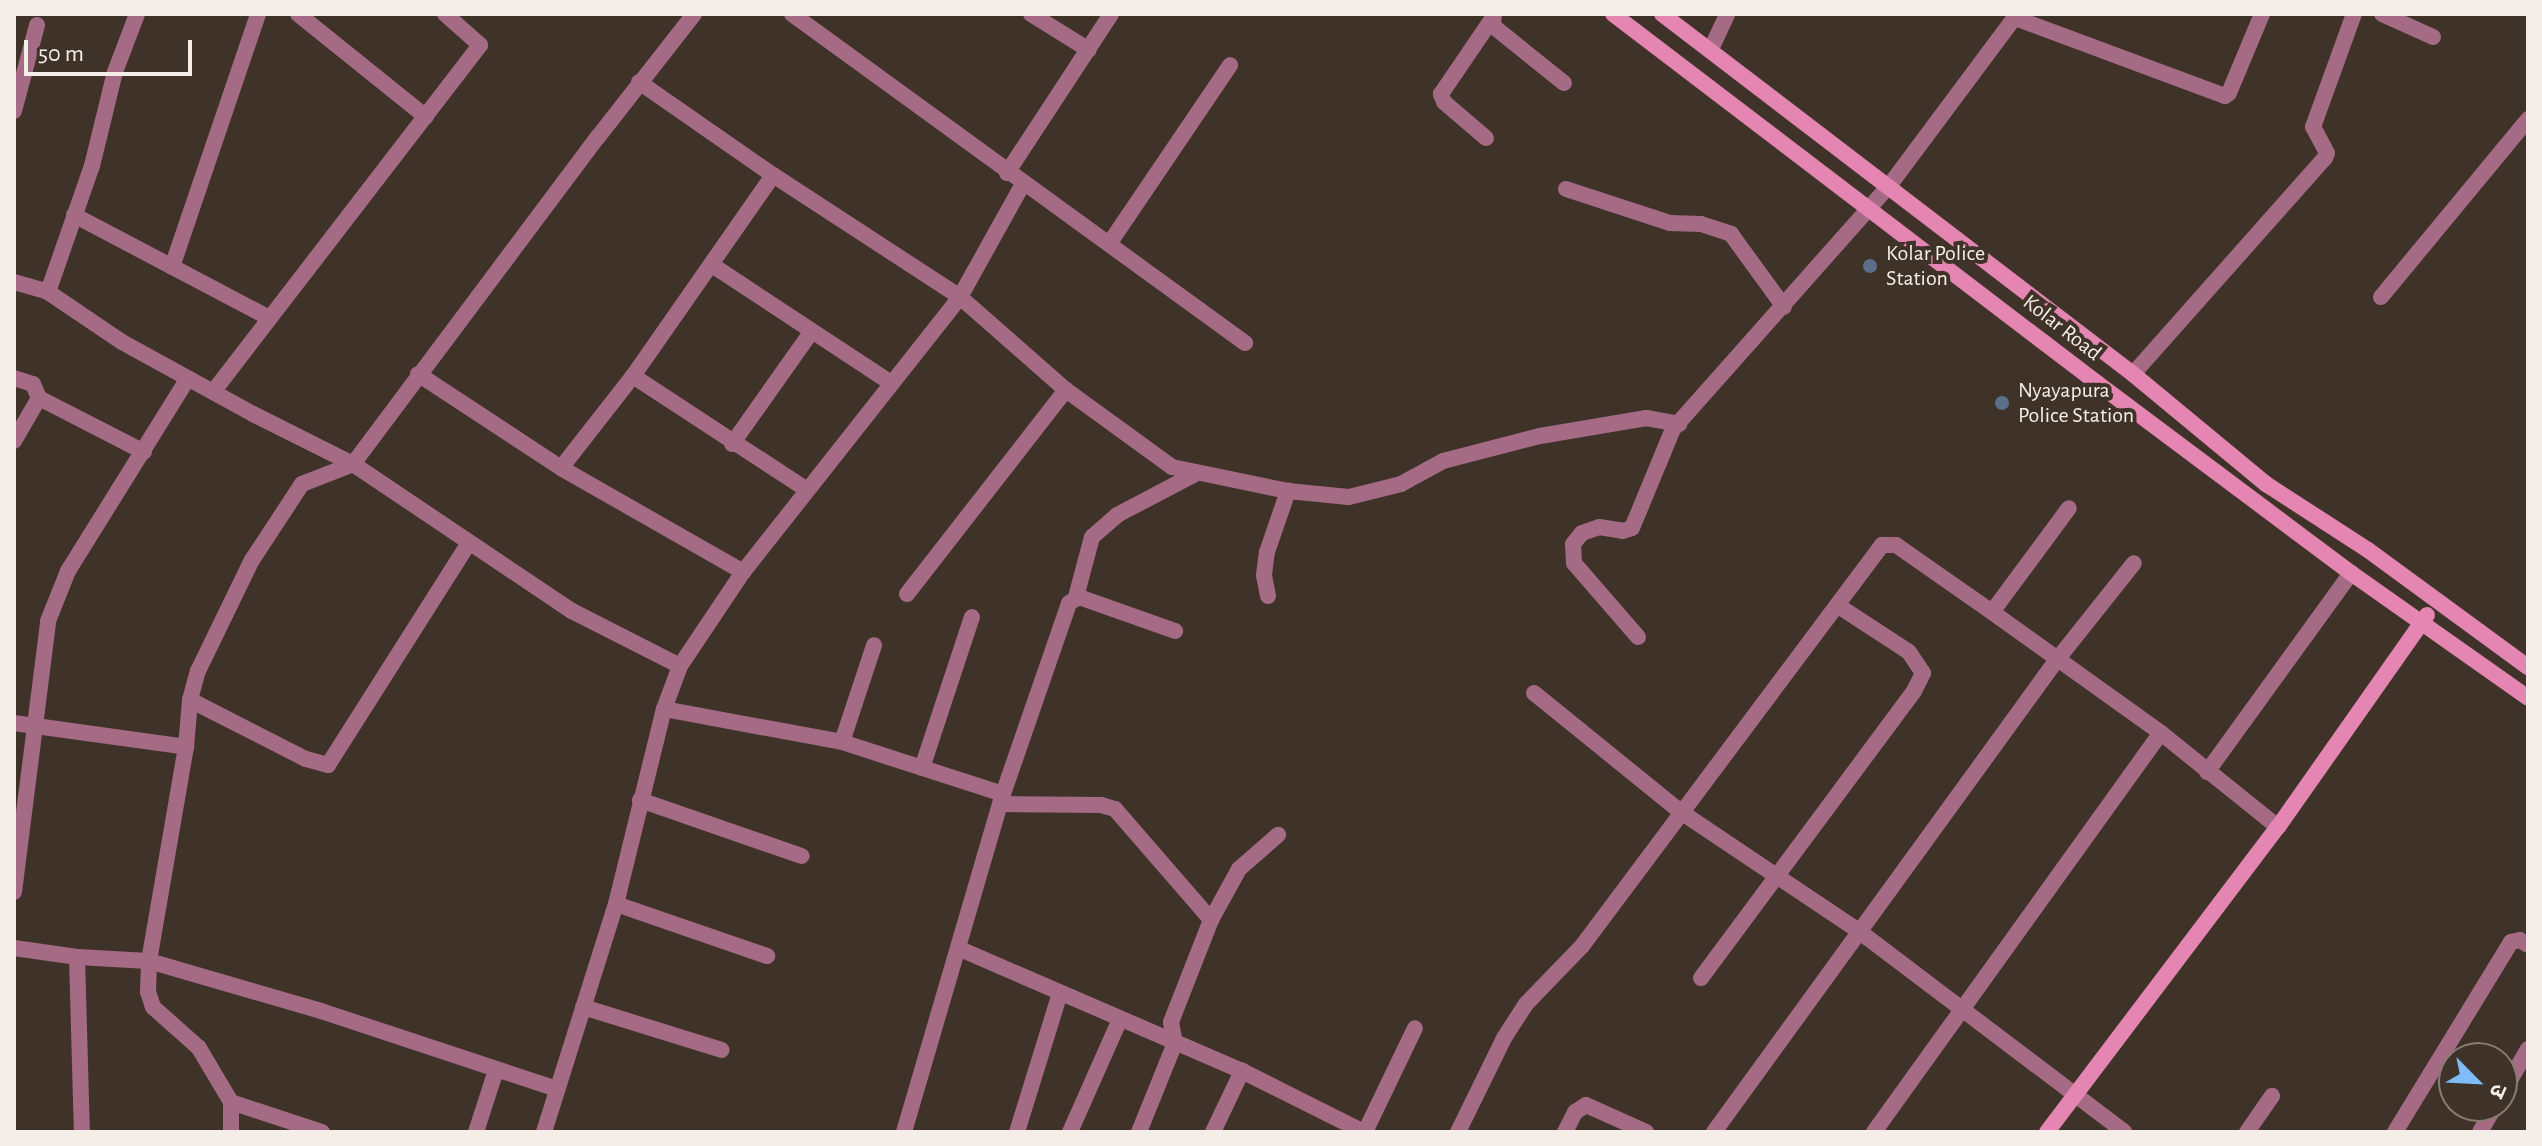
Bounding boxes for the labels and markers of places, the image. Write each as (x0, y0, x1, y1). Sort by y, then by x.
place label: Kolar Police Station (1886, 240, 1985, 292)
marker: Kolar Police Station (1861, 257, 1879, 275)
place label: Nyayapura Police Station (2018, 377, 2134, 428)
marker: Nyayapura Police Station (1993, 394, 2011, 412)

